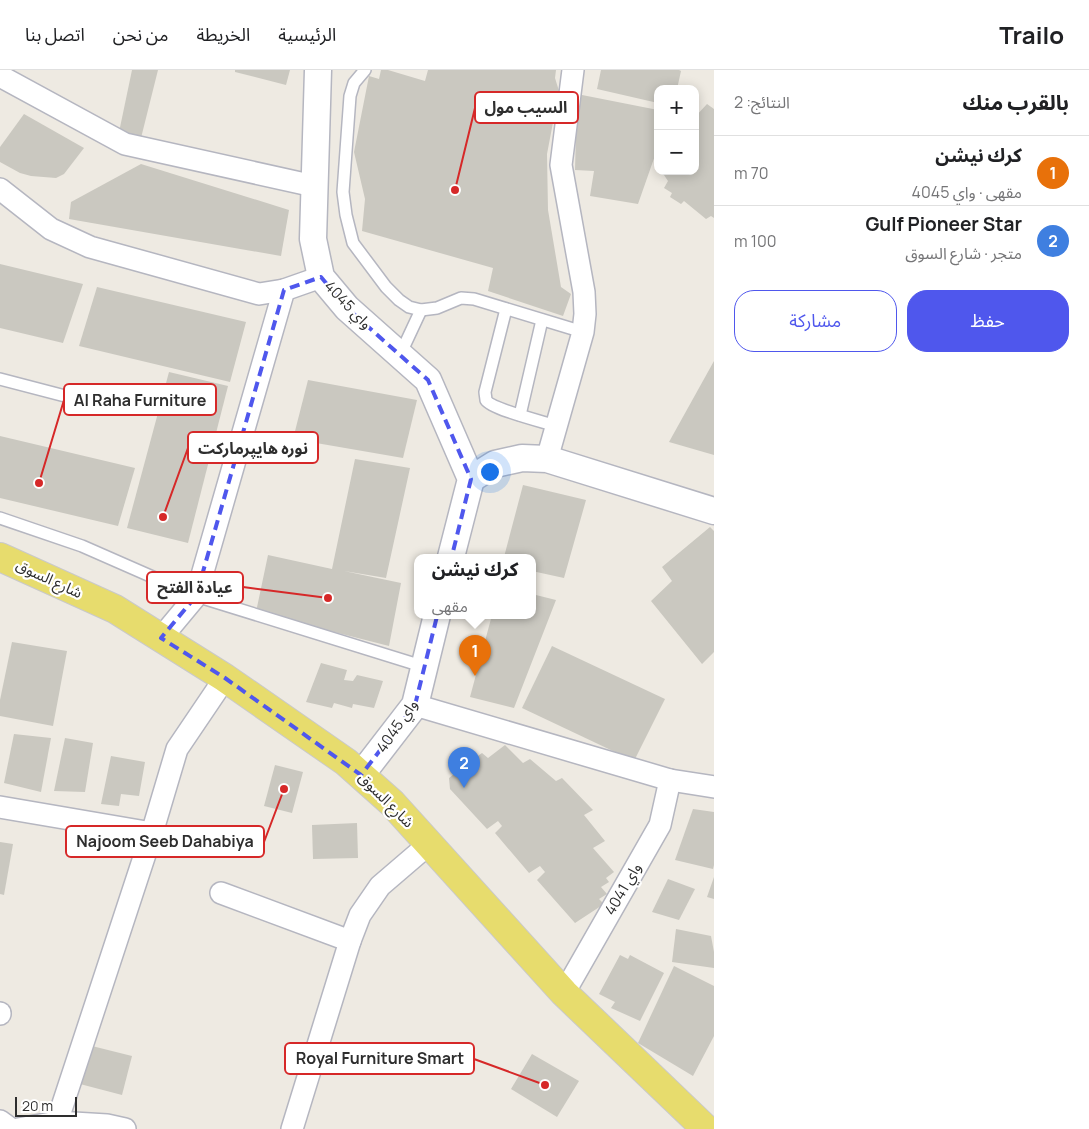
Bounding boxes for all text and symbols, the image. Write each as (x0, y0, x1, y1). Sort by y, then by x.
text: Trailo (999, 18, 1064, 51)
text: اتصل بنا (25, 22, 85, 46)
text: من نحن (113, 22, 168, 46)
text: الخريطة (196, 22, 250, 46)
text: الرئيسية (278, 22, 336, 46)
map controls (654, 85, 699, 175)
button: + (654, 85, 699, 130)
text: بالقرب منك (962, 88, 1069, 116)
text: النتائج: 2 (734, 91, 790, 113)
callout: السيب مول (475, 92, 578, 123)
text: السيب مول (485, 96, 568, 118)
button: − (654, 130, 699, 175)
text: كرك نيشن (935, 142, 1022, 168)
text: 70 m (734, 162, 769, 184)
text: 1 (1050, 162, 1057, 184)
text: مقهى · واي 4045 (912, 181, 1022, 203)
text: Gulf Pioneer Star (865, 211, 1022, 237)
text: 100 m (734, 230, 777, 252)
text: 2 (1048, 230, 1058, 252)
text: متجر · شارع السوق (905, 242, 1022, 264)
street label: واي 4045 (319, 276, 377, 335)
button: مشاركة (734, 290, 897, 352)
button: حفظ (907, 290, 1069, 352)
callout: Al Raha Furniture (64, 384, 216, 415)
text: Al Raha Furniture (74, 389, 207, 411)
callout: نوره هايپرماركت (188, 432, 318, 463)
text: نوره هايپرماركت (198, 437, 308, 459)
your location (477, 459, 503, 485)
street label: شارع السوق (12, 554, 86, 605)
popup (414, 554, 536, 619)
text: كرك نيشن (432, 556, 518, 582)
callout: عيادة الفتح (147, 572, 243, 603)
text: عيادة الفتح (157, 576, 233, 600)
text: مقهى (432, 595, 468, 617)
pin: 1 (459, 635, 491, 676)
street label: واي 4045 (371, 695, 423, 757)
pin: 2 (448, 747, 480, 788)
street label: شارع السوق (352, 767, 419, 834)
callout: Najoom Seeb Dahabiya (66, 826, 264, 857)
text: Najoom Seeb Dahabiya (76, 830, 254, 852)
street label: واي 4041 (599, 859, 647, 920)
callout: Royal Furniture Smart (285, 1043, 474, 1074)
text: Royal Furniture Smart (296, 1047, 464, 1069)
scale bar (15, 1094, 78, 1117)
text: 20 m (22, 1096, 53, 1115)

